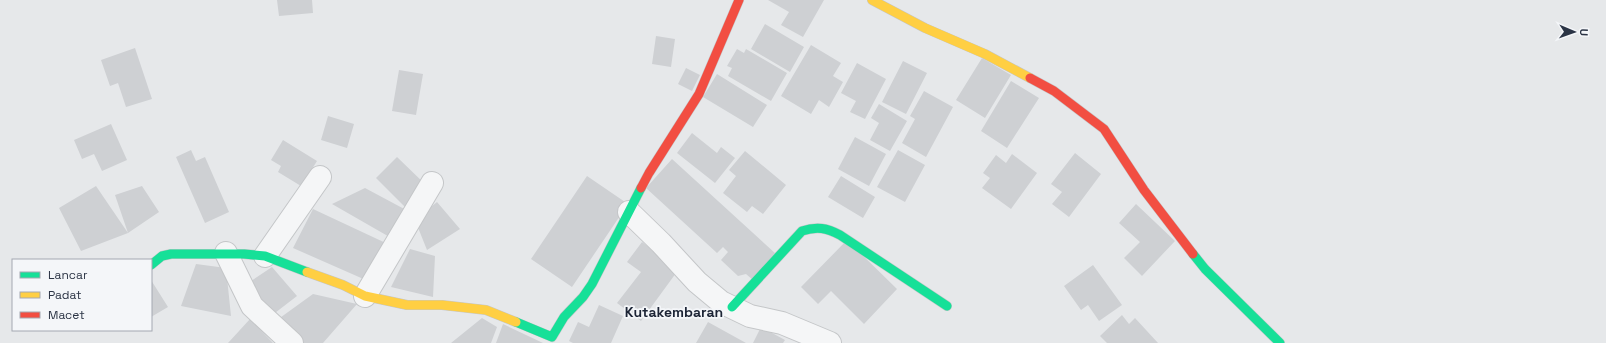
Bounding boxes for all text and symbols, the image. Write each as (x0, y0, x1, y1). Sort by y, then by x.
north arrow (1554, 12, 1594, 52)
text: U (1577, 28, 1591, 36)
legend (12, 259, 152, 331)
text: Lancar (48, 267, 88, 283)
text: Padat (48, 287, 82, 303)
district label: Kutakembaran (625, 303, 723, 321)
text: Macet (48, 307, 85, 323)

